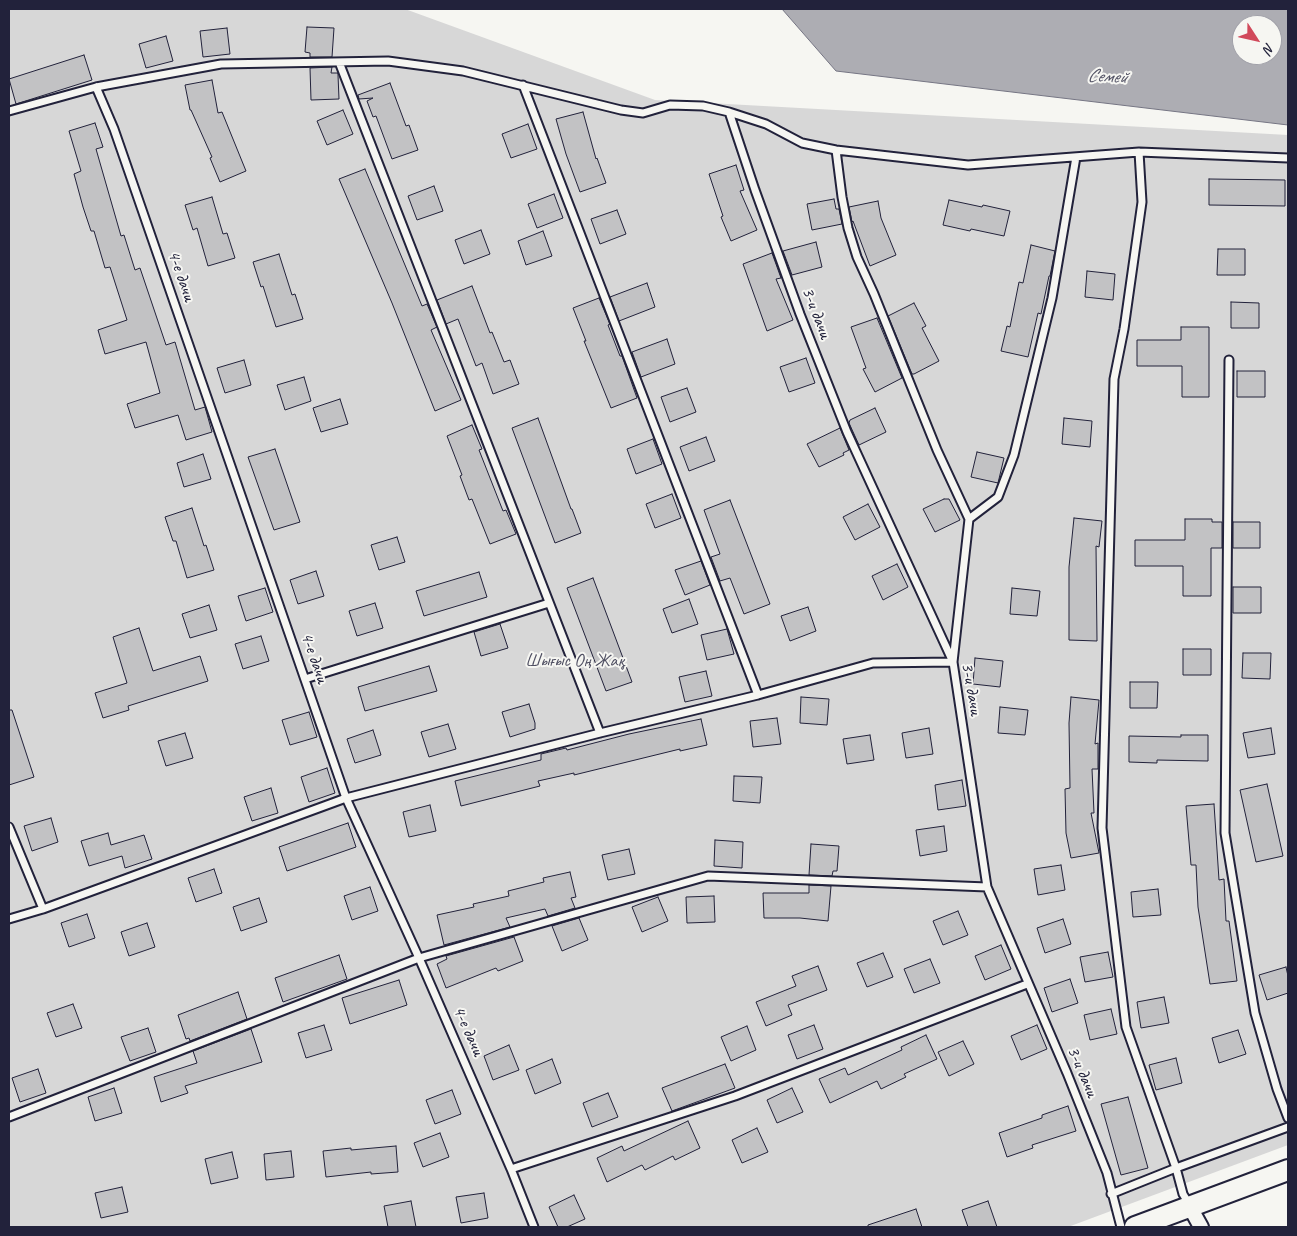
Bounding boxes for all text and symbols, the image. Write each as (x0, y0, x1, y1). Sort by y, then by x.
north arrow (1232, 15, 1282, 65)
text: N (1259, 40, 1278, 57)
water label: Семей (1087, 65, 1127, 89)
street label: 4-е дачи (162, 248, 200, 304)
street label: 3-и дачи (796, 284, 836, 342)
street label: 4-е дачи (295, 630, 333, 686)
park label: Шығыс Оң Жақ (525, 650, 625, 672)
street label: 3-и дачи (956, 661, 986, 717)
street label: 4-е дачи (447, 1003, 489, 1059)
street label: 3-и дачи (1062, 1043, 1102, 1101)

